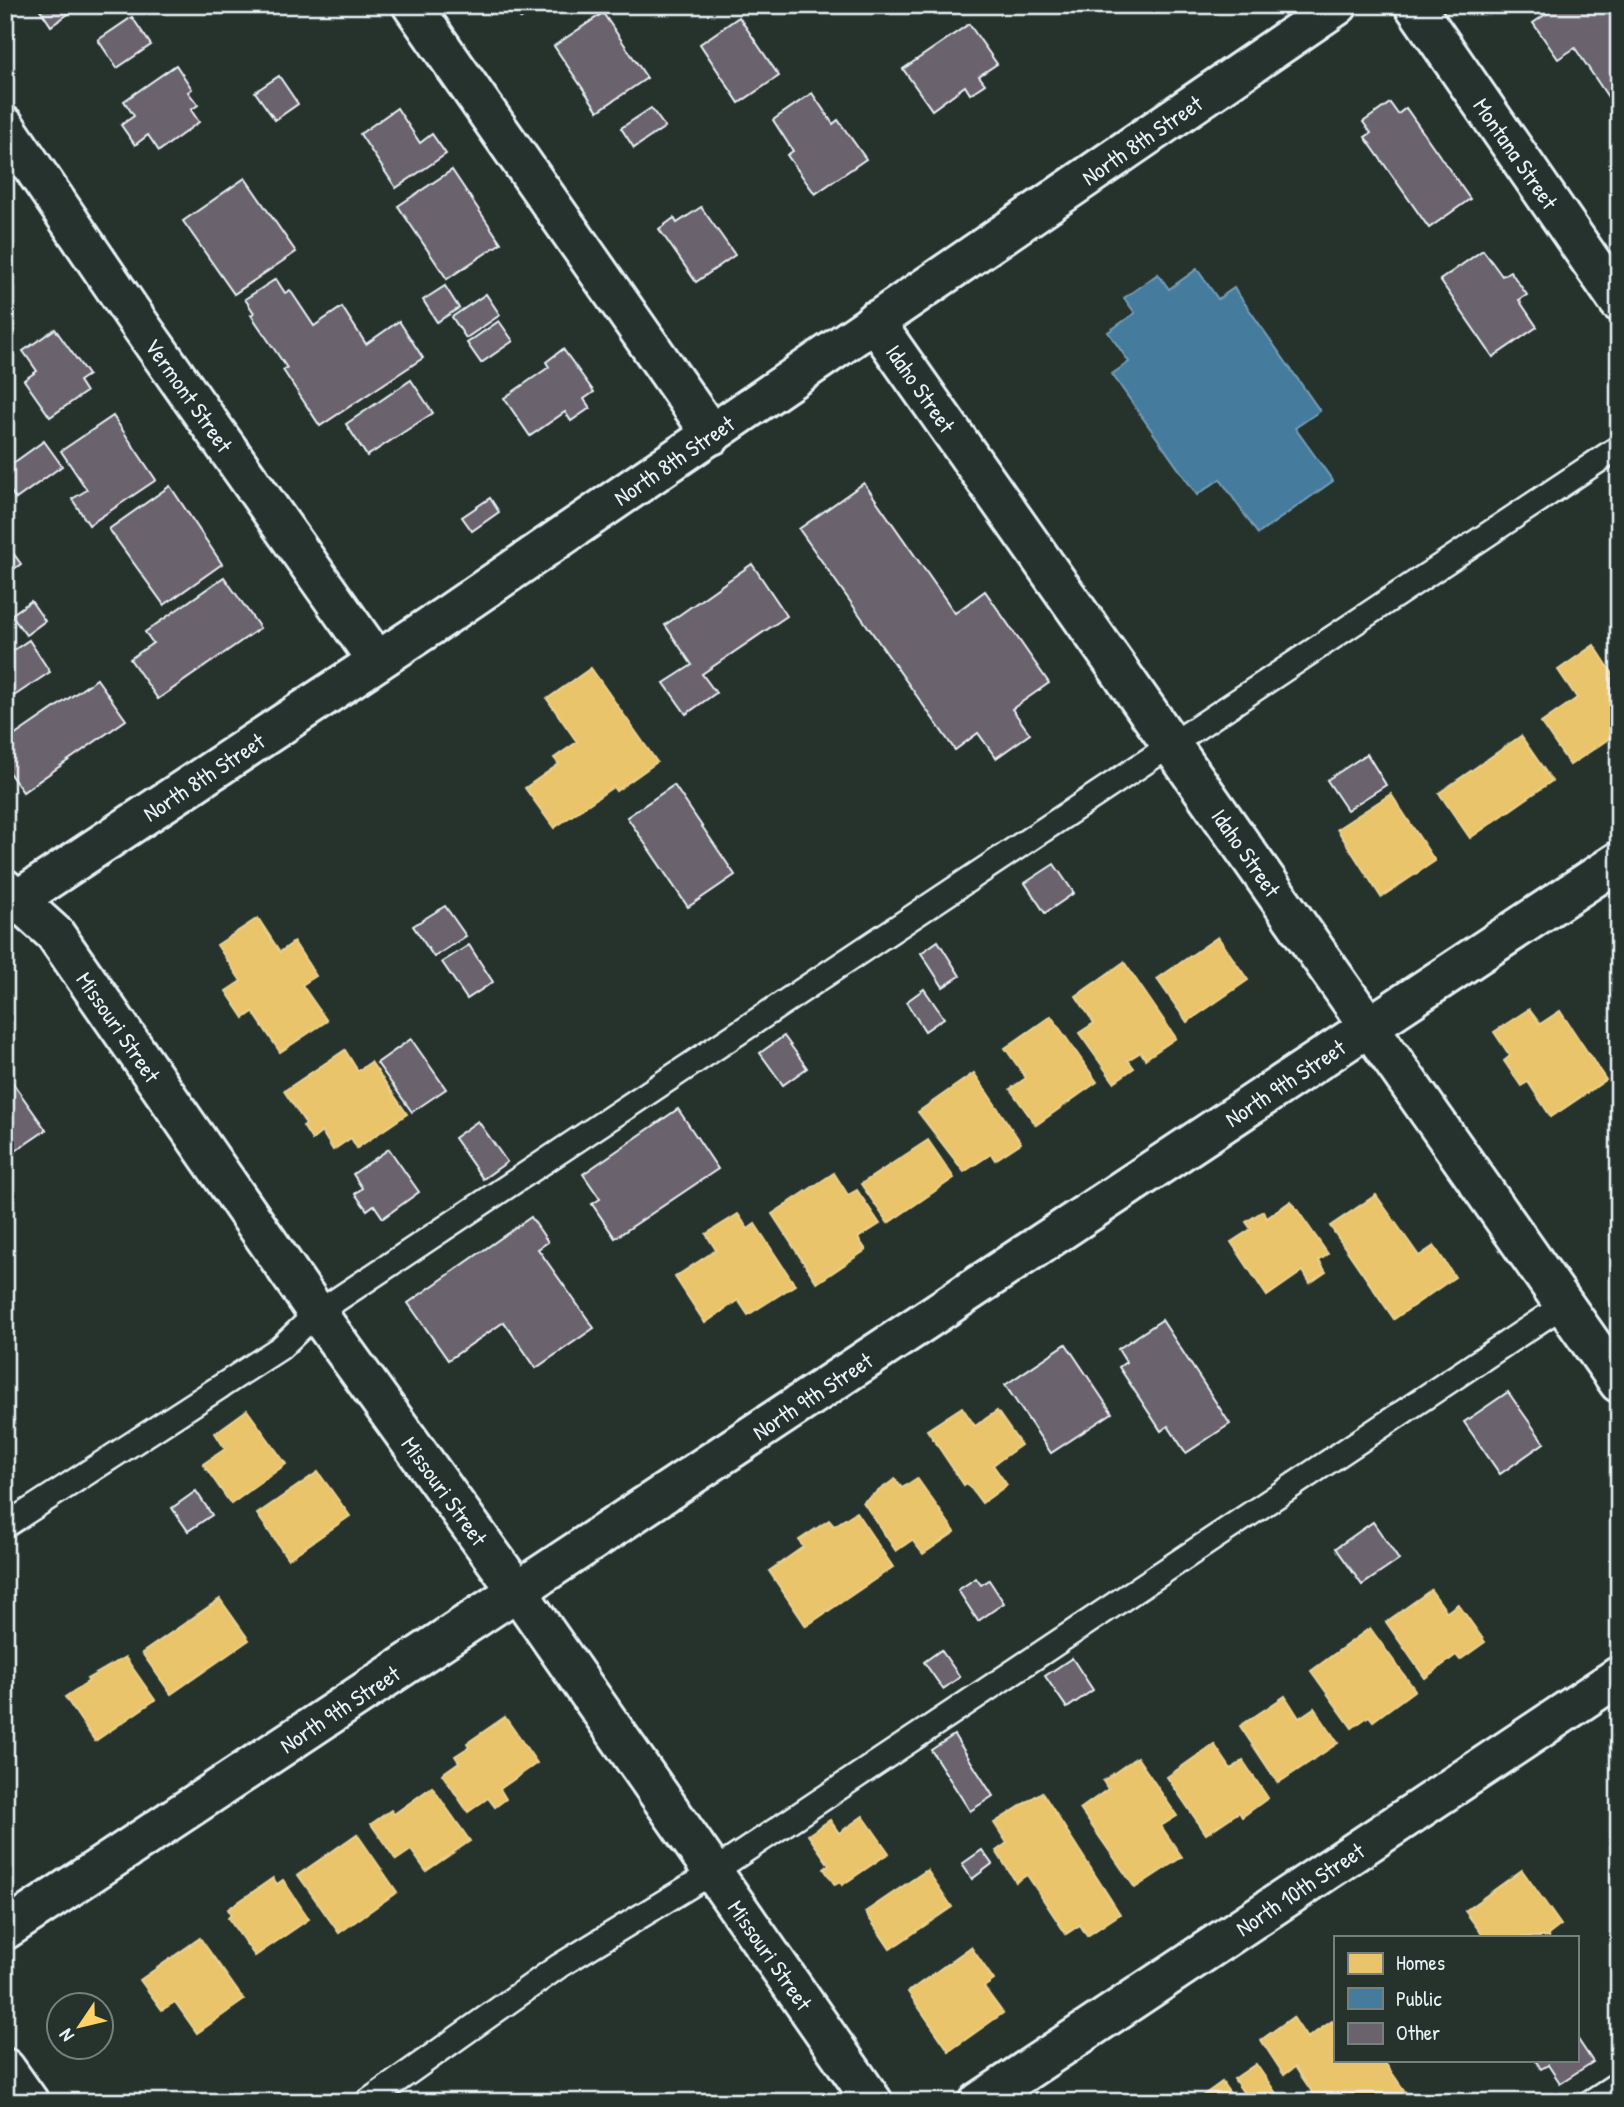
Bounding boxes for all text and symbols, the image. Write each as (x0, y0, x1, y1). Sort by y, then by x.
street label: North 8th Street (1075, 87, 1209, 192)
street label: Montana Street (1467, 91, 1566, 216)
street label: Vermont Street (138, 332, 241, 459)
street label: Idaho Street (879, 338, 963, 439)
street label: North 8th Street (607, 407, 741, 512)
street label: North 8th Street (137, 724, 271, 828)
street label: Idaho Street (1205, 802, 1289, 904)
street label: Missouri Street (70, 965, 169, 1089)
street label: North 9th Street (1219, 1031, 1352, 1133)
street label: North 9th Street (746, 1344, 879, 1447)
street label: Missouri Street (395, 1430, 496, 1552)
street label: North 9th Street (273, 1657, 406, 1760)
street label: North 10th Street (1229, 1834, 1371, 1943)
street label: Missouri Street (721, 1893, 820, 2017)
legend (1334, 1936, 1578, 2062)
text: Homes (1396, 1948, 1445, 1977)
text: Public (1396, 1984, 1442, 2013)
north arrow (46, 1992, 116, 2062)
text: Other (1396, 2018, 1440, 2047)
text: N (53, 2024, 80, 2047)

